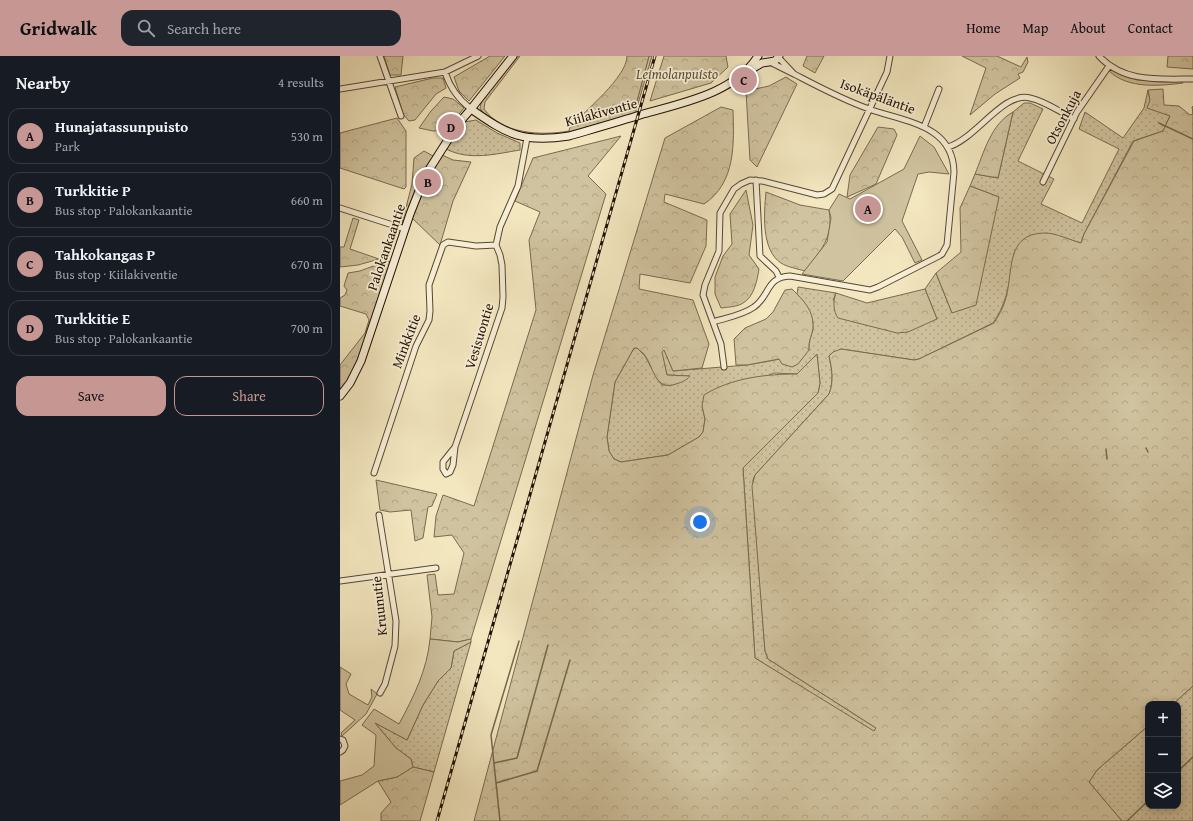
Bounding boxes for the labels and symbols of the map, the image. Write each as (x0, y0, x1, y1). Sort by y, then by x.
park label: Leimolanpuisto (635, 64, 718, 84)
pin: C (731, 65, 757, 95)
street label: Isokäpäläntie (838, 73, 919, 119)
street label: Otsonkuja (1040, 86, 1086, 148)
street label: Kiilakiventie (563, 93, 640, 131)
pin: D (438, 112, 464, 142)
pin: B (415, 167, 441, 197)
pin: A (855, 194, 881, 224)
street label: Palokankaantie (362, 201, 410, 293)
street label: Vesisuontie (459, 300, 499, 371)
street label: Minkkitie (386, 310, 426, 371)
your location (690, 512, 710, 532)
street label: Kruunutie (366, 575, 392, 637)

